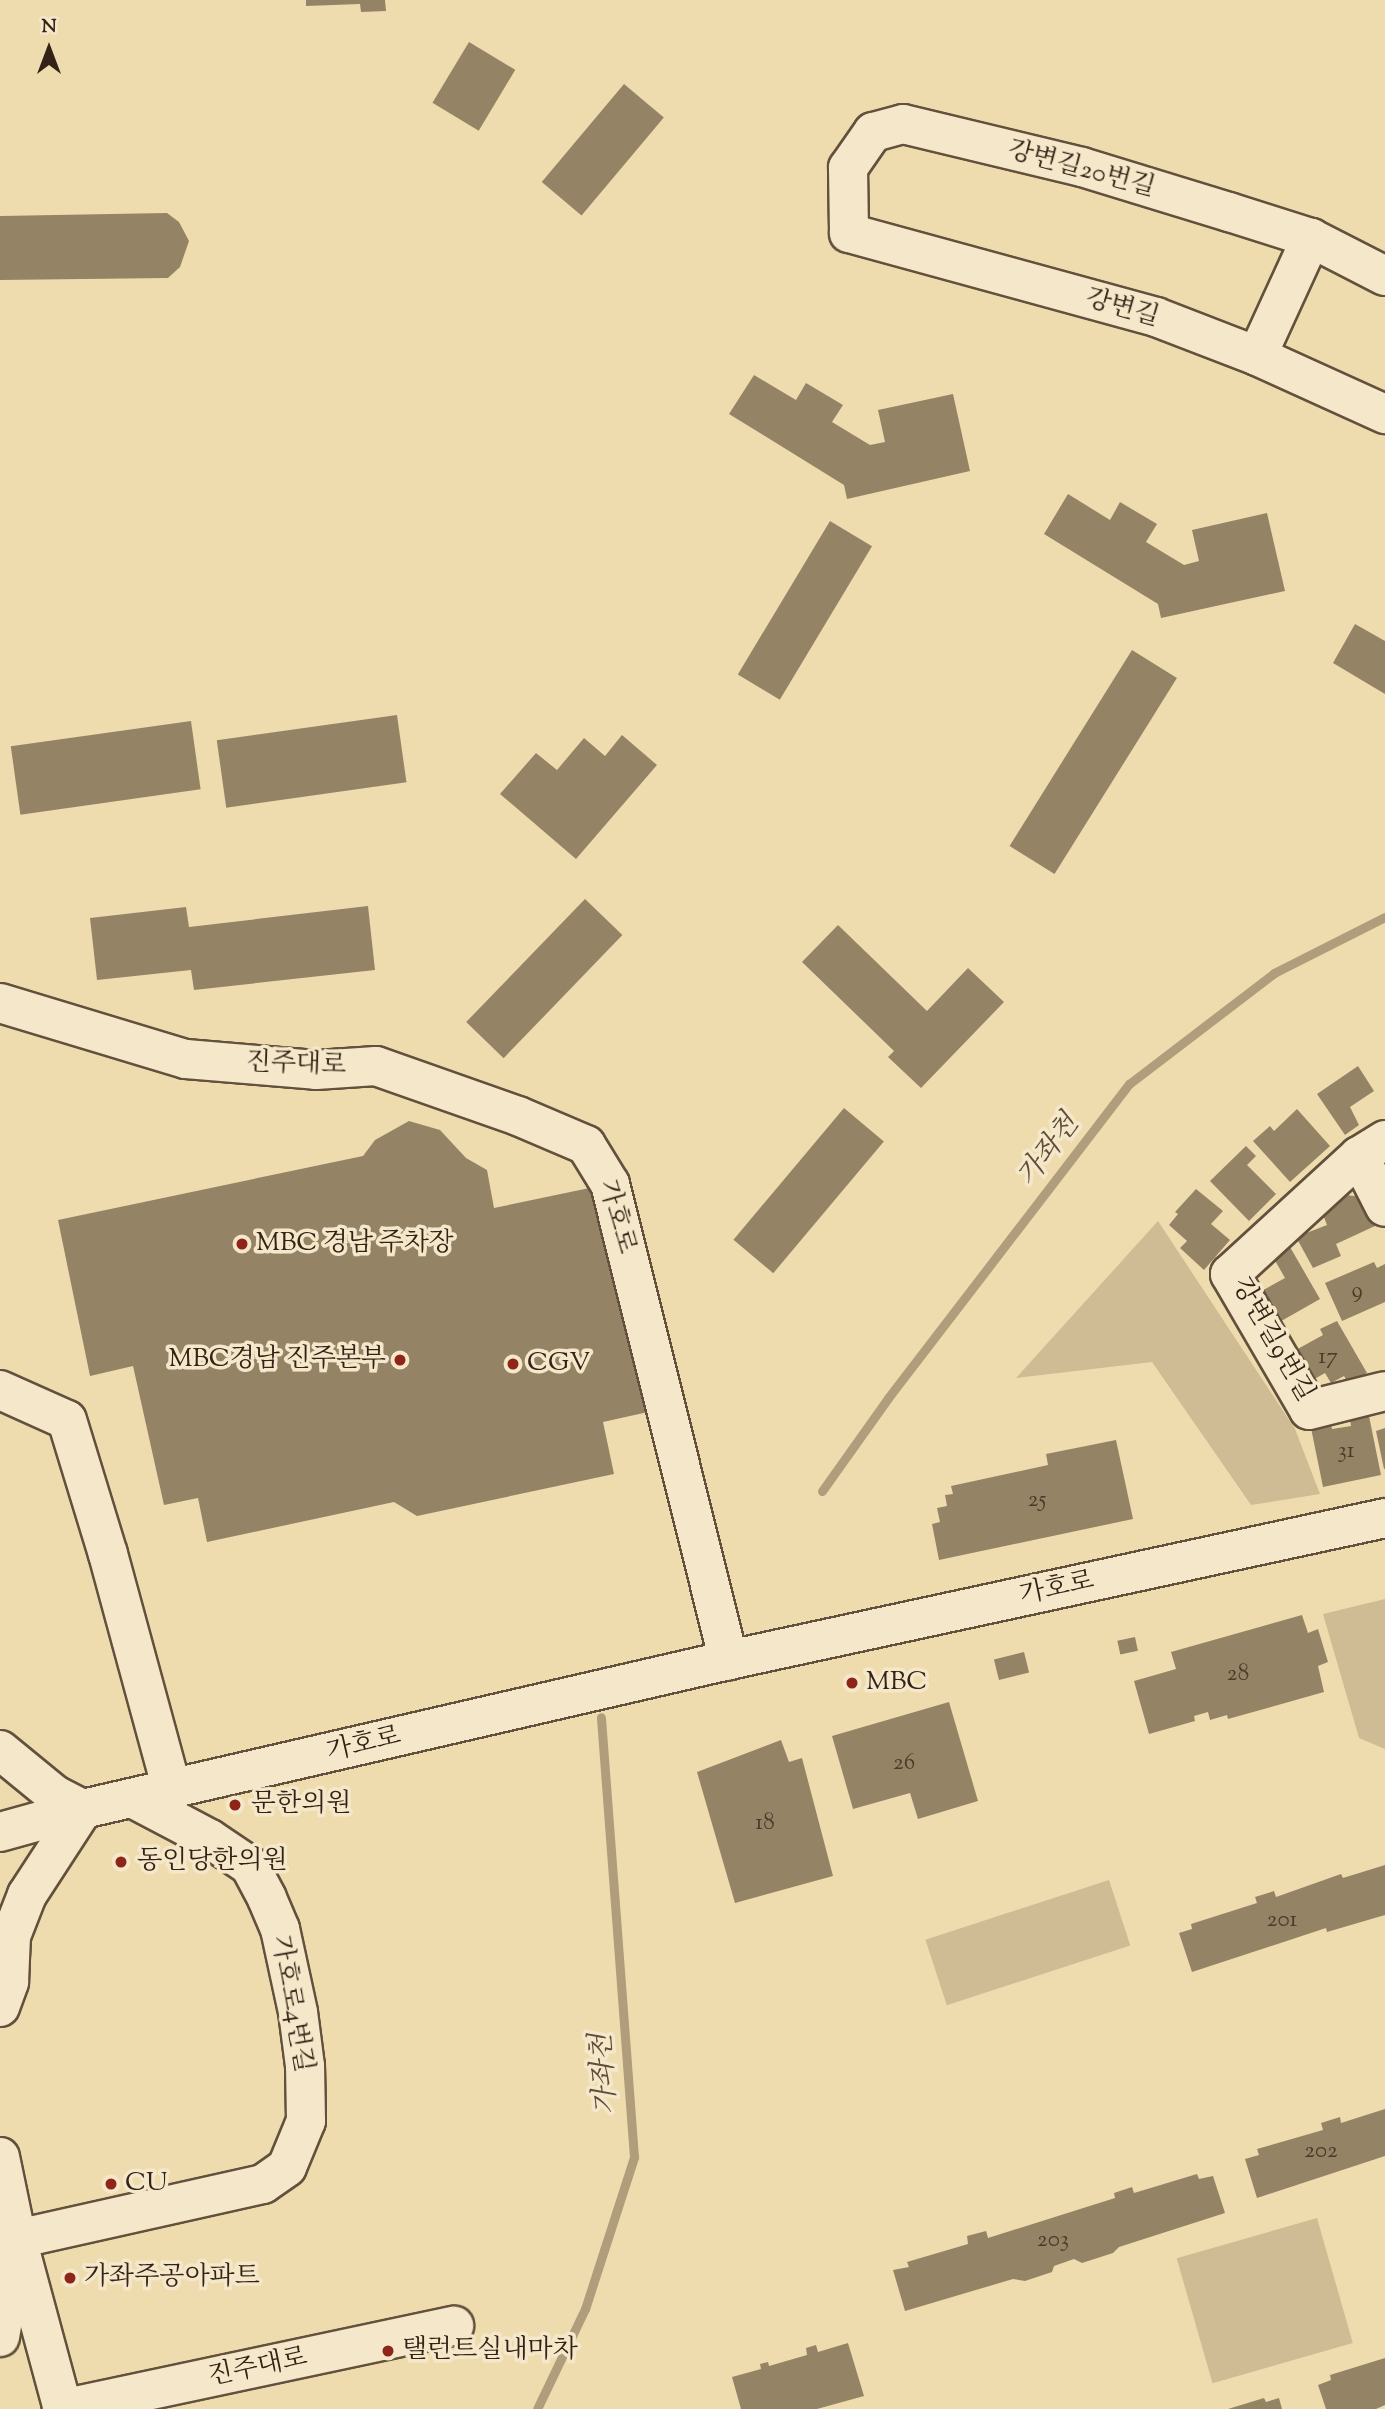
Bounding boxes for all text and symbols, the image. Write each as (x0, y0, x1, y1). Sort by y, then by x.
north arrow (14, 14, 84, 84)
text: N (41, 14, 57, 41)
street label: 강변길20번길 (1004, 135, 1158, 205)
street label: 강변길 (1081, 284, 1163, 334)
street label: 진주대로 (245, 1048, 347, 1082)
water label: 가좌천 (1011, 1108, 1087, 1194)
street label: 가호로 (591, 1176, 641, 1258)
place label: MBC 경남 주차장 (256, 1228, 454, 1260)
marker: MBC 경남 주차장 (234, 1236, 250, 1252)
street label: 강변길9번길 (1224, 1272, 1320, 1408)
house number: 9 (1351, 1278, 1363, 1306)
place label: MBC경남 진주본부 (169, 1344, 386, 1376)
house number: 17 (1318, 1344, 1338, 1372)
place label: CGV (527, 1348, 590, 1380)
marker: MBC경남 진주본부 (392, 1352, 408, 1368)
marker: CGV (505, 1356, 521, 1372)
house number: 31 (1337, 1438, 1355, 1466)
house number: 25 (1028, 1487, 1046, 1515)
street label: 가호로 (1017, 1566, 1097, 1612)
house number: 28 (1227, 1661, 1249, 1689)
place label: MBC (866, 1667, 927, 1699)
marker: MBC (844, 1675, 860, 1691)
street label: 가호로 (324, 1721, 404, 1769)
house number: 26 (893, 1750, 915, 1778)
place label: 문한의원 (251, 1789, 351, 1821)
marker: 문한의원 (225, 1795, 245, 1815)
house number: 18 (755, 1810, 775, 1838)
place label: 동인당한의원 (137, 1846, 288, 1878)
marker: 동인당한의원 (111, 1852, 131, 1872)
house number: 201 (1267, 1907, 1297, 1935)
street label: 가호로4번길 (264, 1933, 318, 2075)
water label: 가좌천 (585, 2032, 625, 2116)
house number: 202 (1304, 2138, 1338, 2166)
place label: CU (125, 2168, 167, 2200)
marker: CU (103, 2176, 119, 2192)
house number: 203 (1037, 2227, 1069, 2255)
place label: 가좌주공아파트 (84, 2262, 260, 2294)
marker: 가좌주공아파트 (62, 2270, 78, 2286)
place label: 탤런트실내마차 (402, 2335, 578, 2367)
street label: 진주대로 (206, 2342, 310, 2394)
marker: 탤런트실내마차 (380, 2343, 396, 2359)

